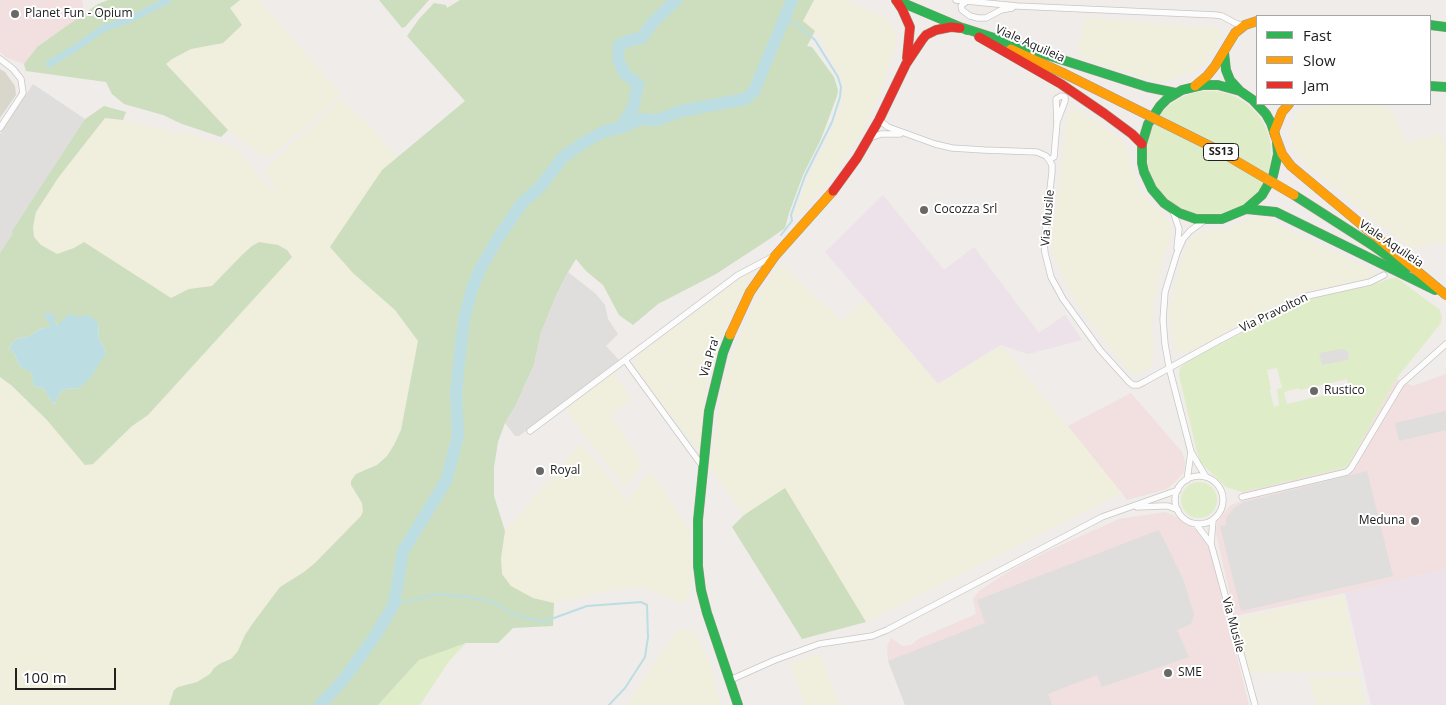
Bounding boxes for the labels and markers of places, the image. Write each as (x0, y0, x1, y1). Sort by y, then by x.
place label: Planet Fun - Opium (25, 7, 133, 21)
marker: Planet Fun - Opium (9, 8, 21, 20)
place label: Cocozza Srl (934, 203, 997, 217)
marker: Cocozza Srl (918, 204, 930, 216)
place label: Rustico (1324, 384, 1365, 398)
marker: Rustico (1308, 385, 1320, 397)
place label: Royal (550, 464, 580, 478)
marker: Royal (534, 465, 546, 477)
place label: Meduna (1359, 514, 1405, 528)
marker: Meduna (1409, 515, 1421, 527)
place label: SME (1178, 666, 1202, 680)
marker: SME (1162, 667, 1174, 679)

